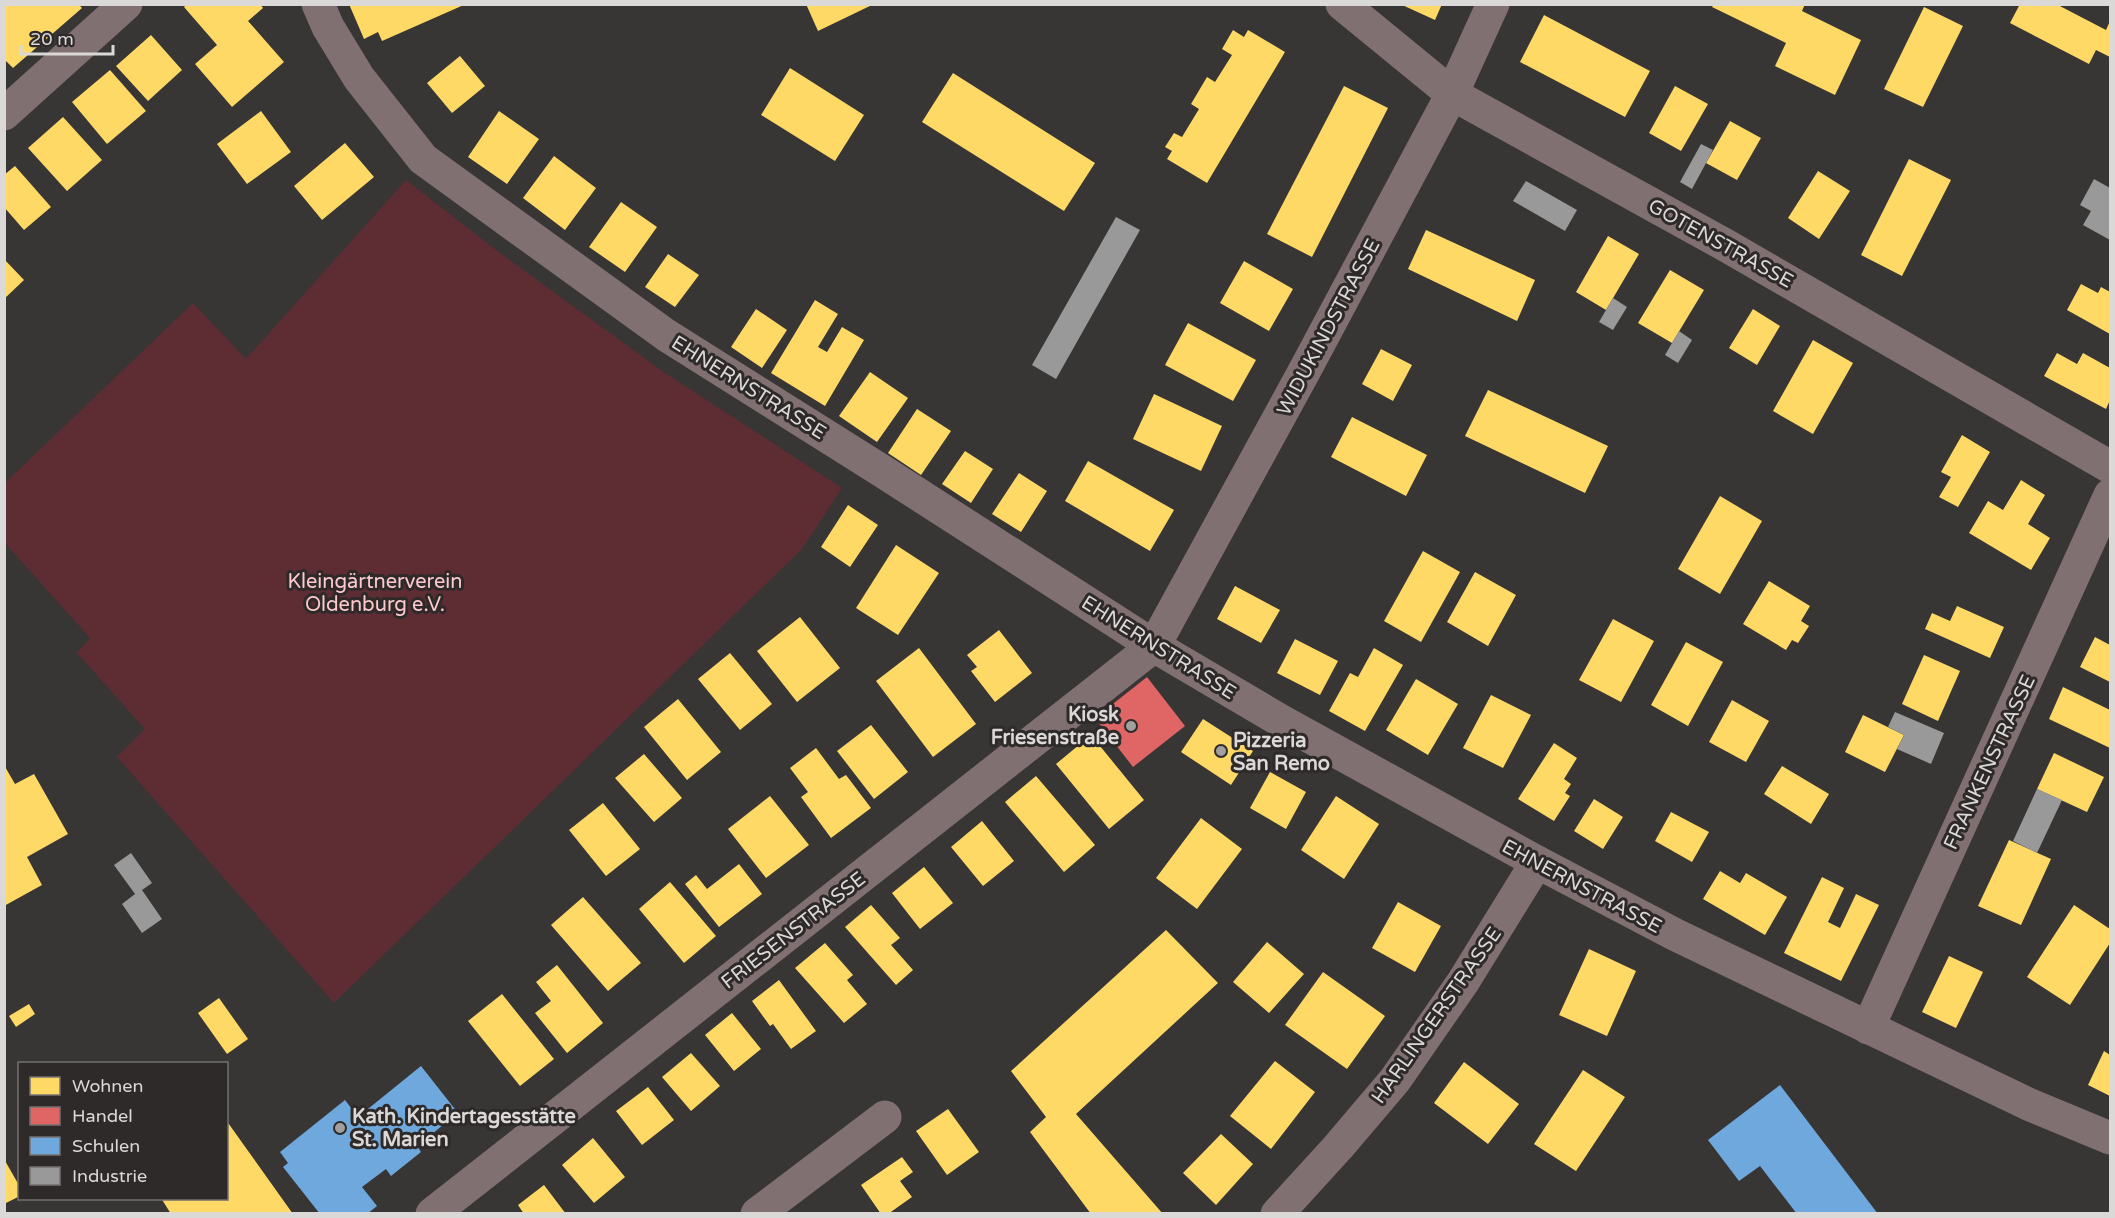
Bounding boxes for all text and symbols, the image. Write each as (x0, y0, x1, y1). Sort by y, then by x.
scale bar (21, 18, 112, 56)
text: 20 m (30, 28, 74, 50)
street label: GOTENSTRASSE (1644, 194, 1797, 294)
street label: WIDUKINDSTRASSE (1272, 235, 1386, 420)
street label: EHNERNSTRASSE (667, 331, 830, 445)
park label: Kleingärtnerverein Oldenburg e.V. (288, 570, 462, 617)
street label: EHNERNSTRASSE (1077, 591, 1240, 705)
street label: FRANKENSTRASSE (1939, 671, 2041, 854)
place label: Kiosk Friesenstraße (991, 703, 1119, 750)
marker: Kiosk Friesenstraße (1124, 719, 1138, 733)
place label: Pizzeria San Remo (1233, 729, 1330, 776)
marker: Pizzeria San Remo (1214, 744, 1228, 758)
street label: EHNERNSTRASSE (1498, 835, 1665, 939)
street label: FRIESENSTRASSE (717, 867, 870, 995)
street label: HARLINGERSTRASSE (1367, 923, 1507, 1108)
legend (18, 1062, 228, 1200)
text: Wohnen (72, 1075, 143, 1097)
text: Handel (72, 1105, 133, 1127)
place label: Kath. Kindertagesstätte St. Marien (352, 1105, 576, 1152)
marker: Kath. Kindertagesstätte St. Marien (333, 1121, 347, 1135)
text: Schulen (72, 1135, 140, 1157)
text: Industrie (72, 1165, 147, 1187)

